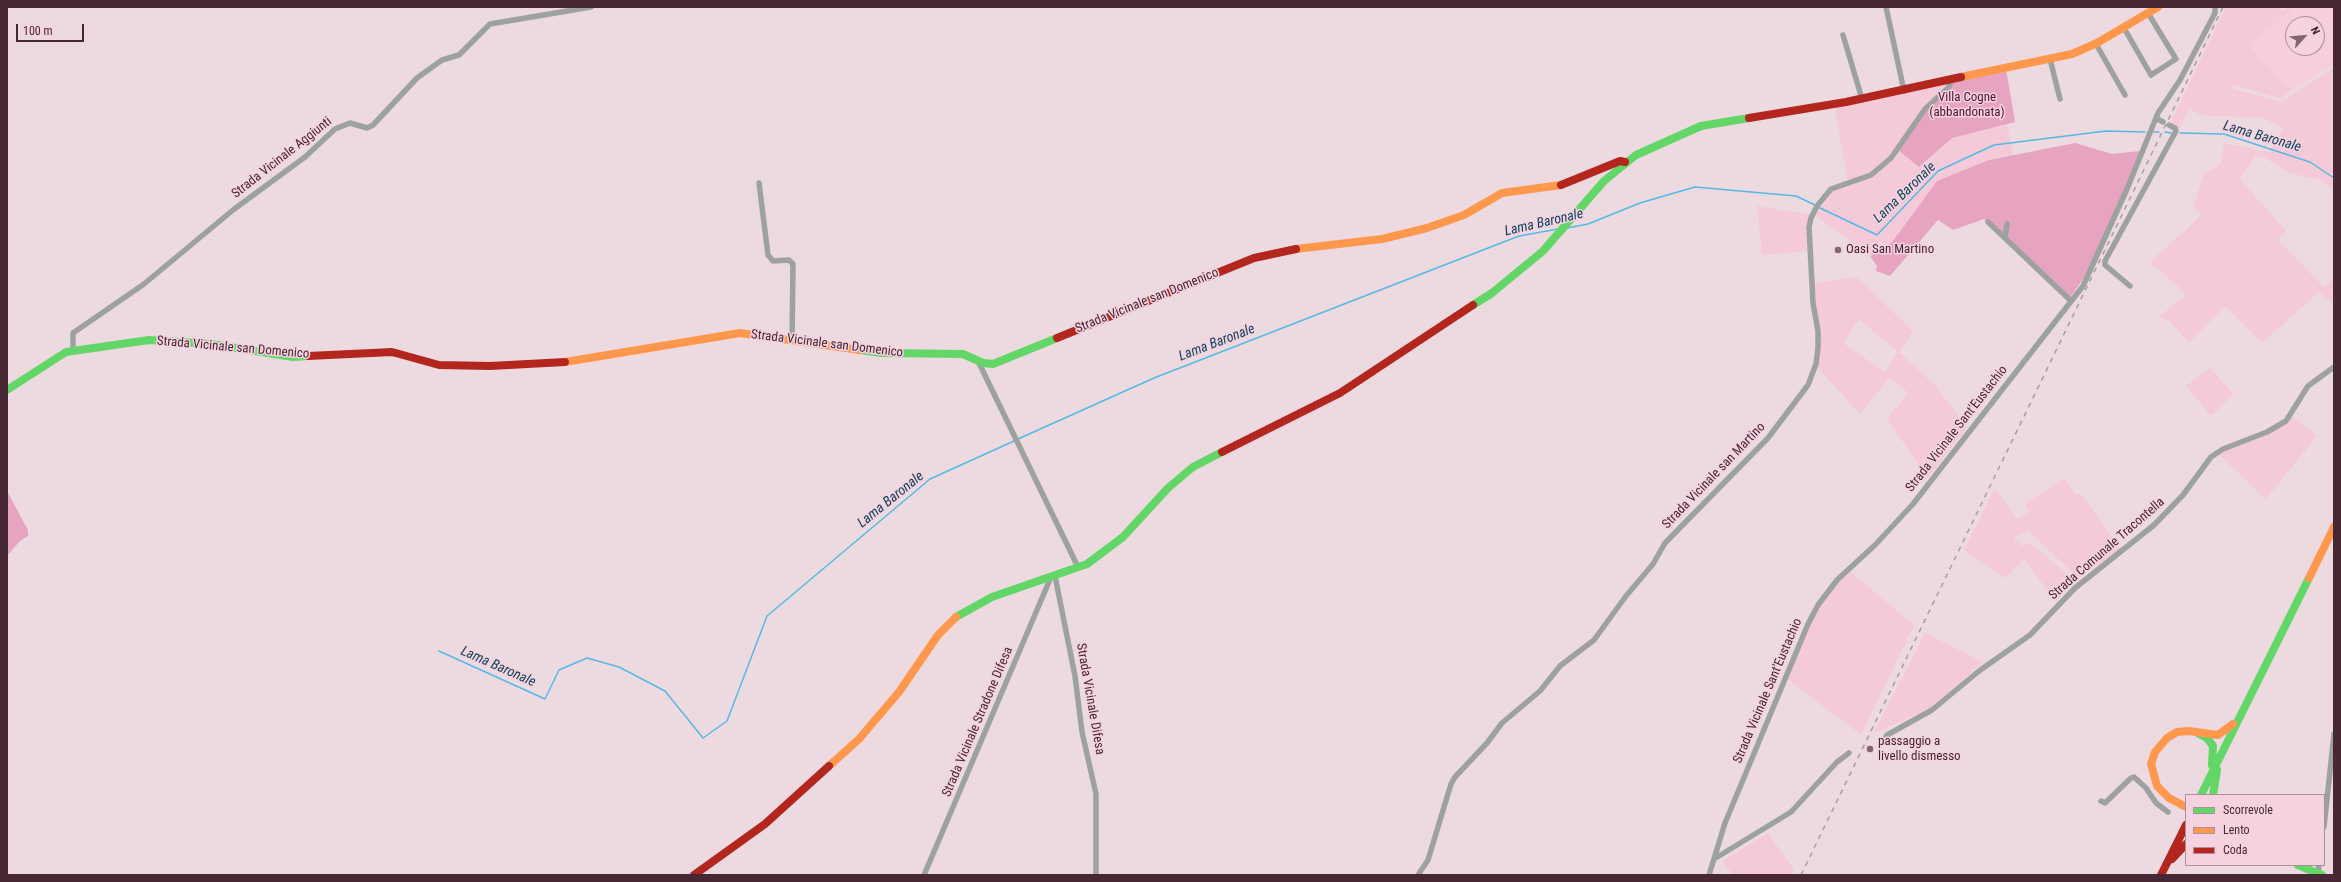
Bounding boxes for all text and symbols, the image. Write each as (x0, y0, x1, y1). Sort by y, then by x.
scale bar (18, 16, 86, 42)
north arrow (2285, 16, 2325, 56)
text: 100 m (23, 24, 53, 38)
text: N (2308, 25, 2323, 37)
park label: Villa Cogne (abbandonata) (1929, 90, 2005, 121)
street label: Strada Vicinale Aggiunti (229, 114, 335, 202)
water label: Lama Baronale (2221, 118, 2303, 156)
water label: Lama Baronale (1870, 159, 1940, 227)
water label: Lama Baronale (1503, 206, 1585, 240)
place label: Oasi San Martino (1846, 242, 1934, 258)
marker: Oasi San Martino (1833, 245, 1843, 255)
street label: Strada Vicinale san Domenico (1073, 265, 1221, 337)
water label: Lama Baronale (1177, 321, 1257, 365)
street label: Strada Vicinale san Domenico (750, 327, 904, 361)
street label: Strada Vicinale san Domenico (156, 334, 310, 362)
street label: Strada Vicinale Sant'Eustachio (1903, 363, 2011, 495)
street label: Strada Vicinale san Martino (1659, 420, 1769, 532)
water label: Lama Baronale (855, 468, 927, 532)
street label: Strada Comunale Tracontella (2046, 495, 2168, 603)
street label: Strada Vicinale Sant'Eustachio (1730, 616, 1806, 766)
street label: Strada Vicinale Difesa (1073, 642, 1107, 756)
water label: Lama Baronale (458, 643, 538, 691)
street label: Strada Vicinale Stradone Difesa (939, 645, 1017, 799)
place label: passaggio a livello dismesso (1878, 734, 1961, 765)
marker: passaggio a livello dismesso (1865, 744, 1875, 754)
legend (2185, 794, 2325, 866)
text: Scorrevole (2223, 803, 2273, 817)
text: Lento (2223, 823, 2250, 837)
text: Coda (2223, 843, 2248, 857)

